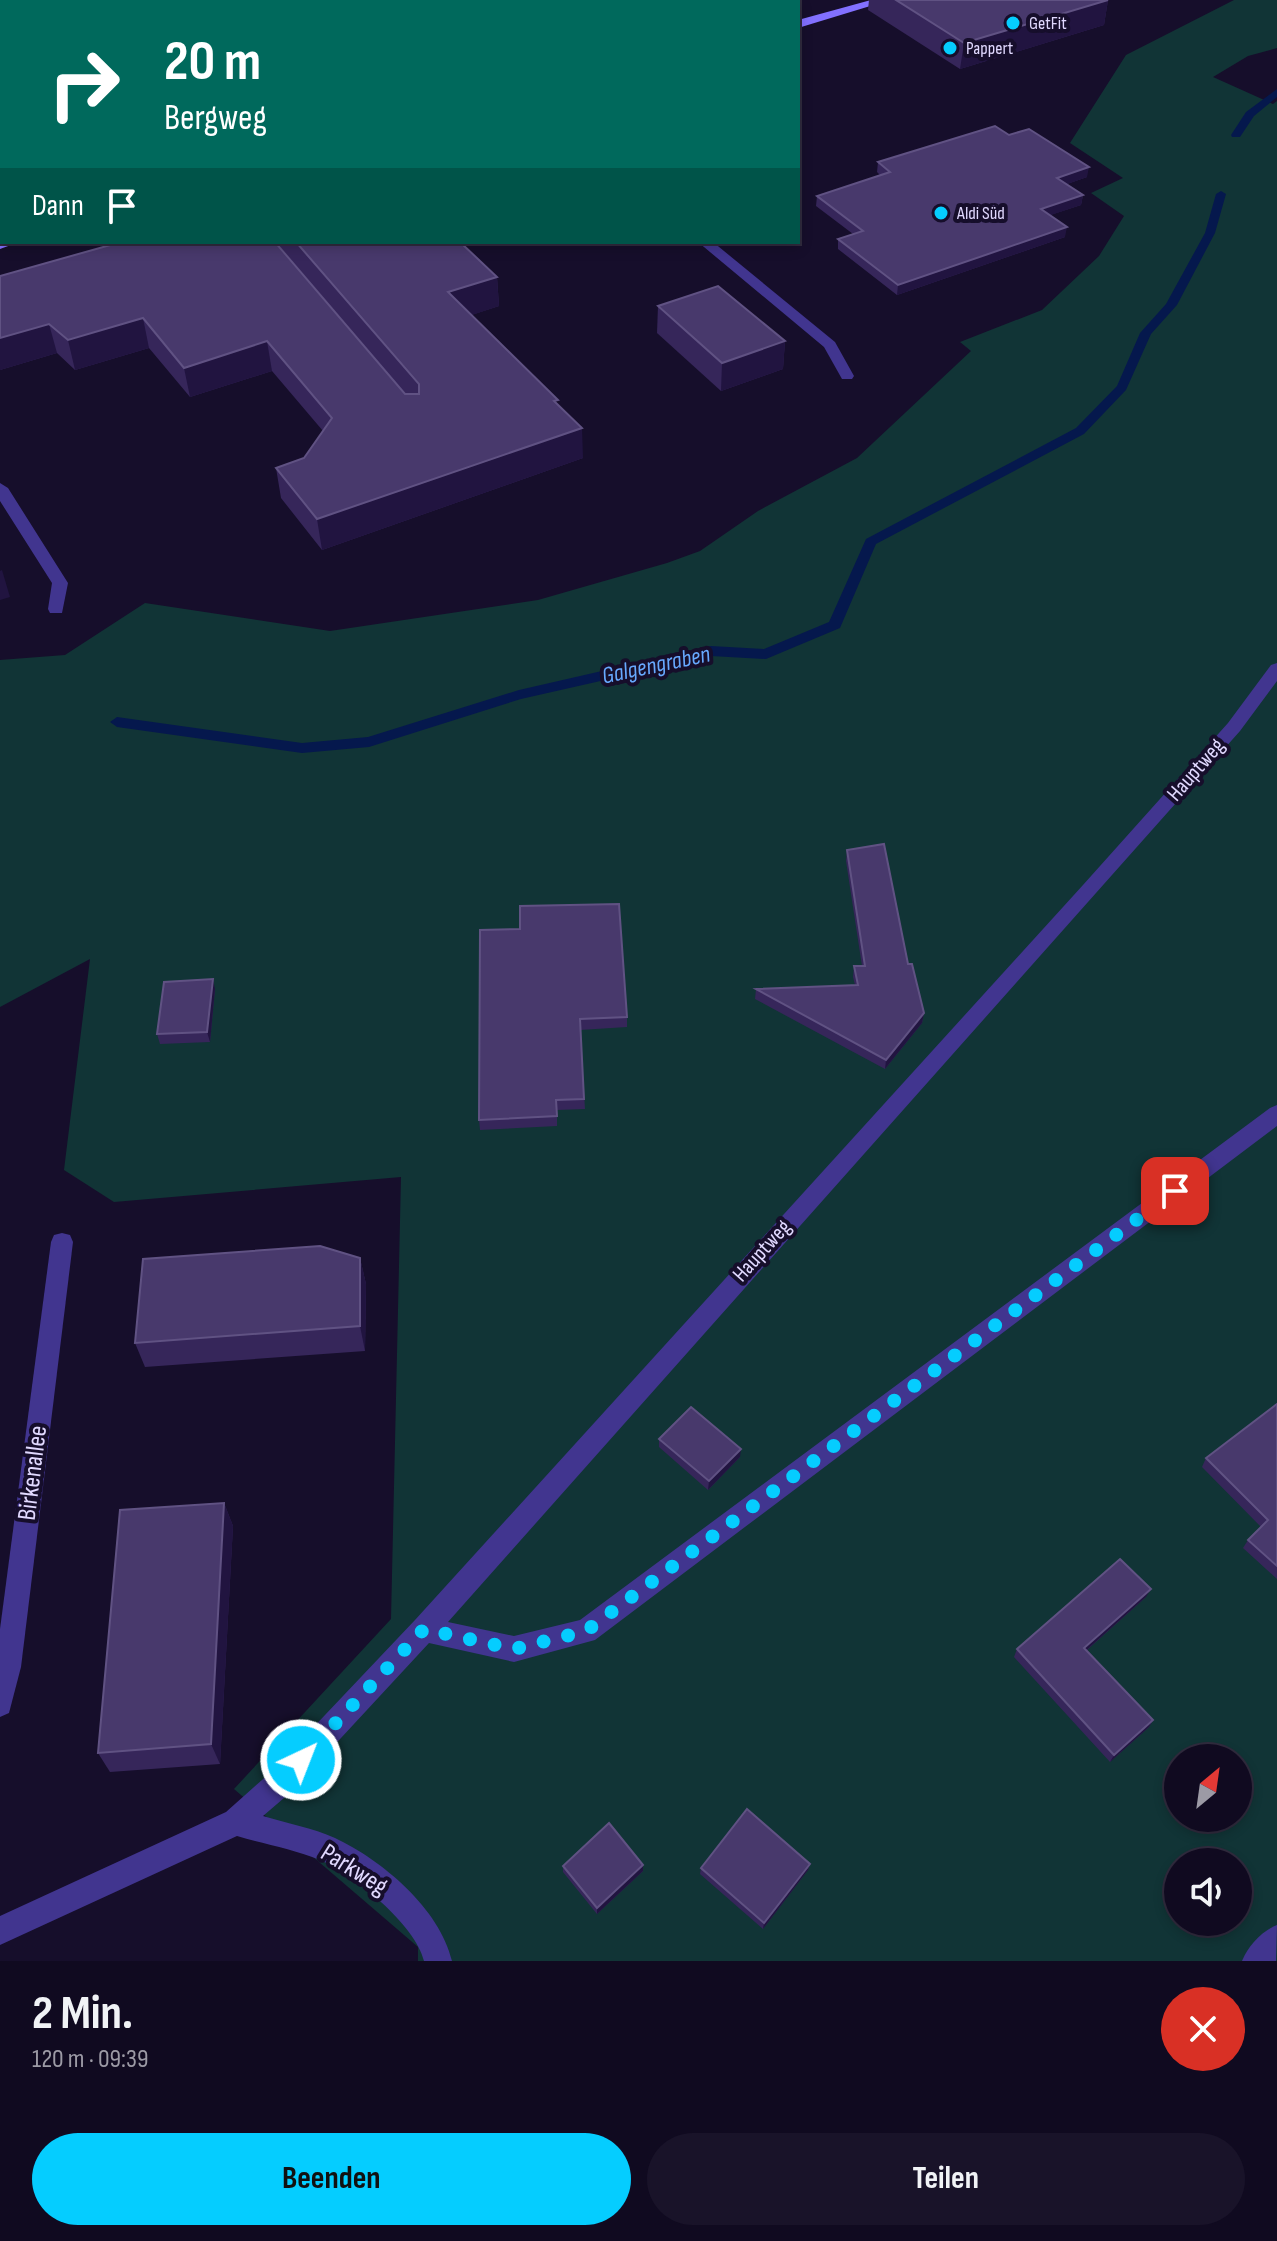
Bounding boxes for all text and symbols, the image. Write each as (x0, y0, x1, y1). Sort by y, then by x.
place label: GetFit (1029, 13, 1067, 34)
marker: GetFit (1004, 14, 1022, 32)
text: 20 m (164, 29, 261, 96)
icon: right (32, 32, 136, 136)
place label: Pappert (966, 38, 1014, 59)
marker: Pappert (941, 39, 959, 57)
text: Bergweg (164, 97, 267, 140)
icon: arrive (100, 184, 144, 228)
text: Dann (32, 188, 84, 224)
place label: Aldi Süd (956, 203, 1005, 224)
marker: Aldi Süd (932, 204, 950, 222)
water label: Galgengraben (599, 639, 713, 691)
street label: Hauptweg (1161, 733, 1231, 807)
pin (1141, 1157, 1209, 1225)
icon: arrive (1153, 1169, 1197, 1213)
street label: Hauptweg (727, 1214, 797, 1288)
street label: Birkenallee (12, 1424, 54, 1522)
position arrow (259, 1718, 343, 1802)
north arrow (1164, 1744, 1252, 1832)
map controls (1164, 1744, 1252, 1936)
street label: Parkweg (315, 1837, 393, 1903)
button: sound (1164, 1848, 1252, 1936)
text: 2 Min. (32, 1985, 133, 2042)
button: close (1161, 1987, 1245, 2071)
text: 120 m · 09:39 (32, 2044, 148, 2075)
button: Beenden (32, 2133, 631, 2225)
button: Teilen (647, 2133, 1245, 2225)

